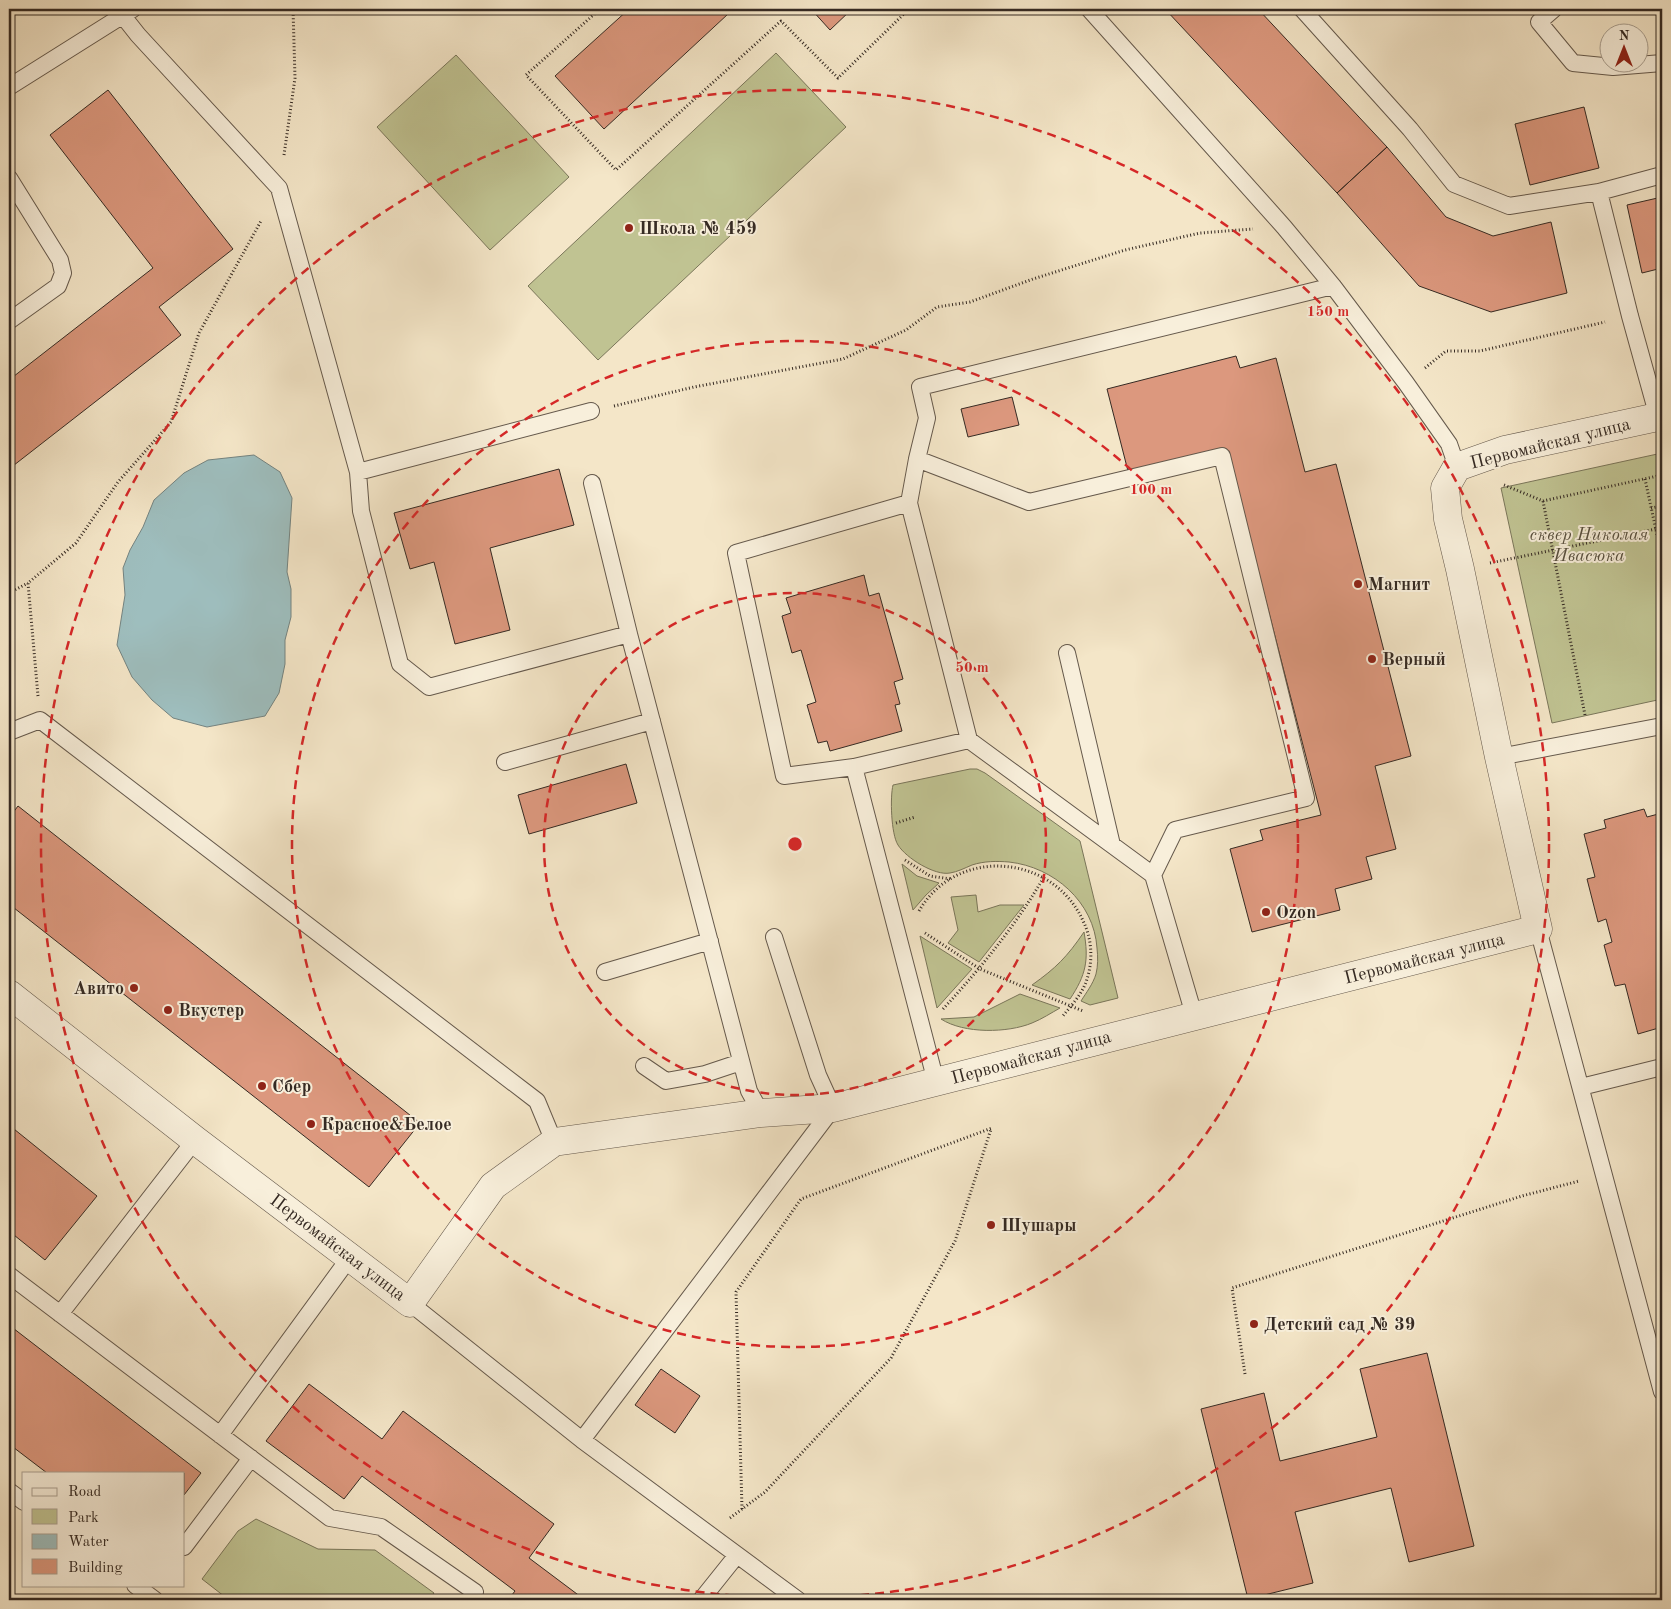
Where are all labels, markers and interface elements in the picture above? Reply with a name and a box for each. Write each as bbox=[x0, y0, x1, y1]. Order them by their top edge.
north arrow bbox=[1598, 22, 1648, 72]
text: N bbox=[1619, 29, 1630, 43]
place label: Школа № 459 bbox=[639, 220, 757, 238]
marker: Школа № 459 bbox=[623, 222, 635, 234]
text: 150 m bbox=[1307, 305, 1349, 320]
street label: Первомайская улица bbox=[1468, 415, 1632, 473]
text: 100 m bbox=[1130, 483, 1172, 498]
park label: сквер Николая Ивасюка bbox=[1530, 526, 1649, 565]
place label: Магнит bbox=[1368, 576, 1431, 594]
marker: Магнит bbox=[1352, 578, 1364, 590]
place label: Верный bbox=[1382, 651, 1446, 669]
marker: Верный bbox=[1366, 653, 1378, 665]
text: 50 m bbox=[955, 661, 989, 676]
centre of rings bbox=[786, 835, 804, 853]
place label: Ozon bbox=[1276, 904, 1316, 922]
marker: Ozon bbox=[1260, 906, 1272, 918]
street label: Первомайская улица bbox=[1342, 930, 1506, 988]
place label: Авито bbox=[73, 980, 124, 998]
marker: Авито bbox=[128, 982, 140, 994]
place label: Вкустер bbox=[178, 1002, 244, 1020]
marker: Вкустер bbox=[162, 1004, 174, 1016]
street label: Первомайская улица bbox=[949, 1028, 1113, 1088]
place label: Сбер bbox=[272, 1078, 311, 1096]
marker: Сбер bbox=[256, 1080, 268, 1092]
place label: Красное&Белое bbox=[321, 1116, 452, 1134]
marker: Красное&Белое bbox=[305, 1118, 317, 1130]
street label: Первомайская улица bbox=[266, 1191, 409, 1305]
place label: Шушары bbox=[1001, 1217, 1076, 1235]
marker: Шушары bbox=[985, 1219, 997, 1231]
place label: Детский сад № 39 bbox=[1264, 1316, 1415, 1334]
marker: Детский сад № 39 bbox=[1248, 1318, 1260, 1330]
legend bbox=[22, 1472, 185, 1586]
text: Road bbox=[68, 1485, 102, 1500]
text: Park bbox=[68, 1511, 99, 1526]
text: Water bbox=[68, 1535, 109, 1550]
text: Building bbox=[68, 1561, 123, 1576]

